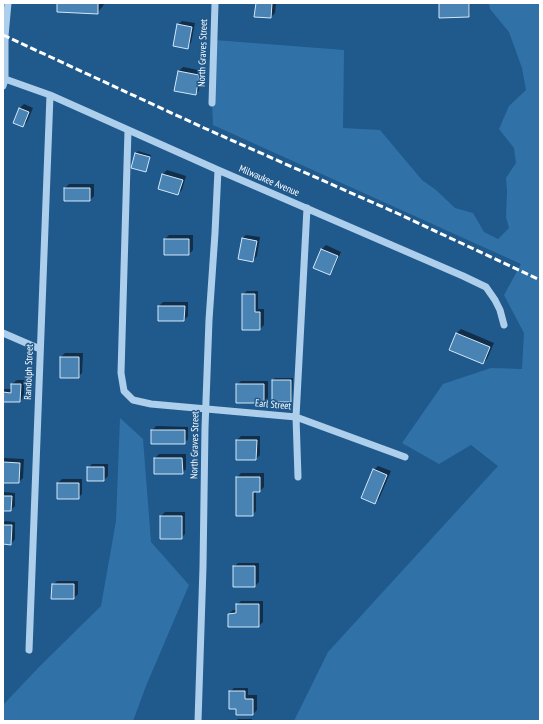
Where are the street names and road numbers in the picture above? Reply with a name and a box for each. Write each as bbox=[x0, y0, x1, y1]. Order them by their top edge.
street label: North Graves Street bbox=[196, 19, 210, 87]
street label: Milwaukee Avenue bbox=[237, 163, 301, 199]
street label: Randolph Street bbox=[22, 344, 36, 400]
street label: Earl Street bbox=[254, 397, 292, 413]
street label: North Graves Street bbox=[188, 411, 202, 479]

